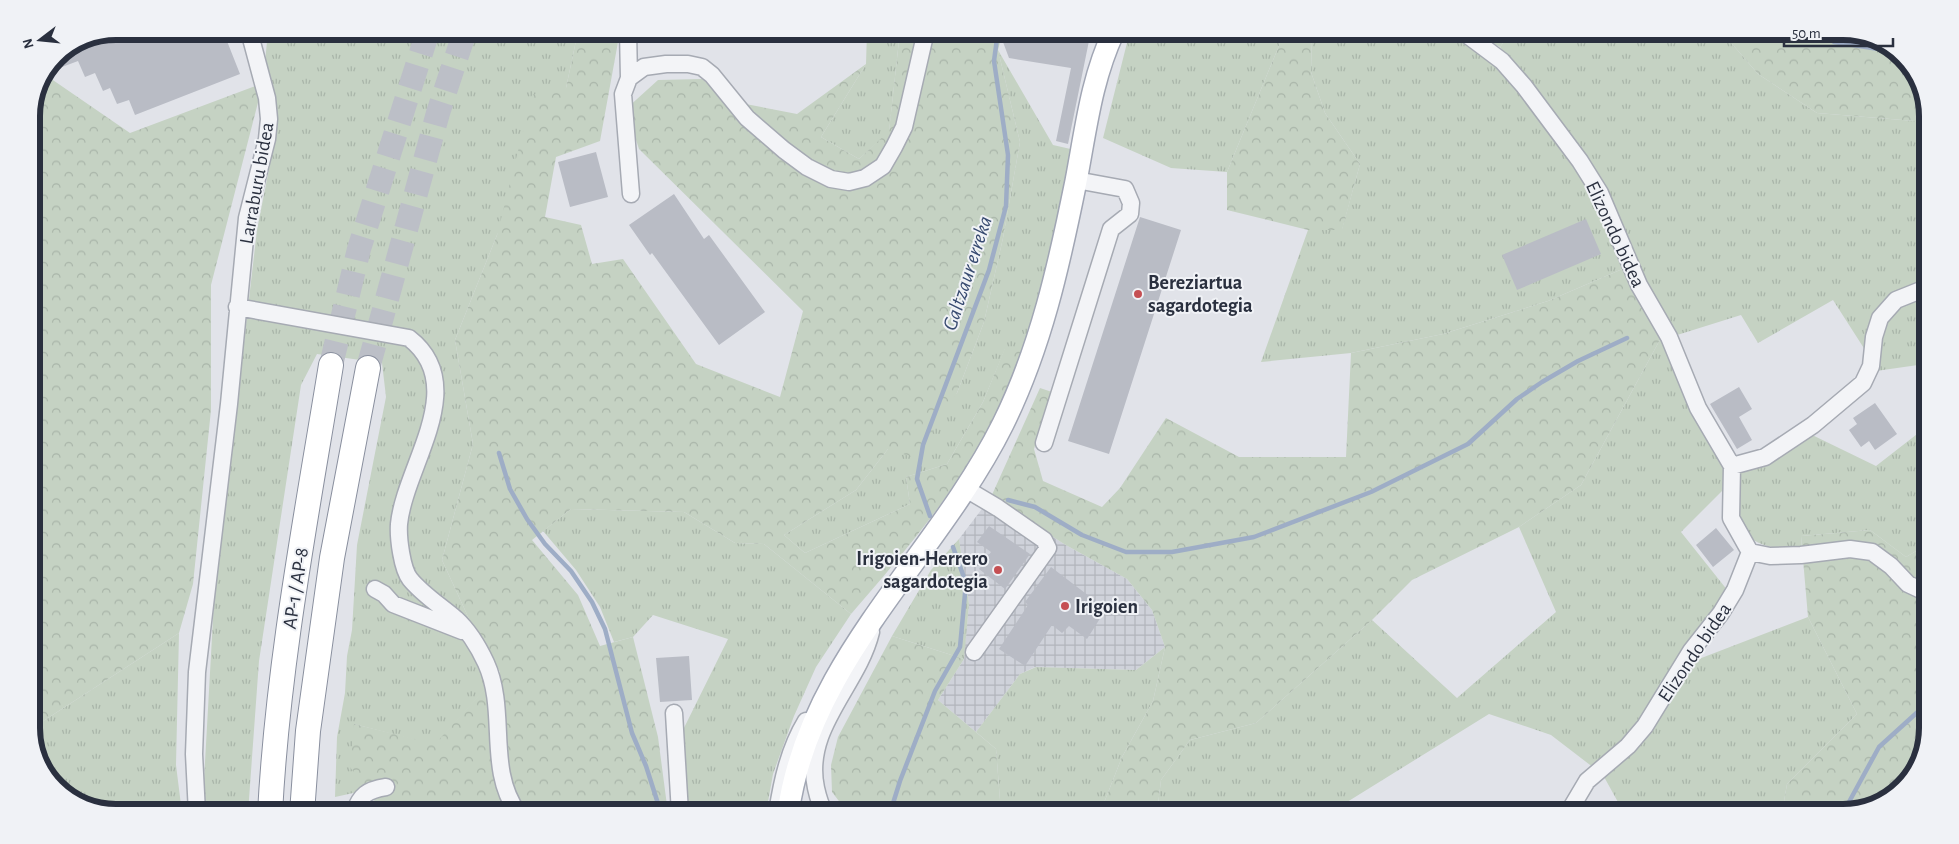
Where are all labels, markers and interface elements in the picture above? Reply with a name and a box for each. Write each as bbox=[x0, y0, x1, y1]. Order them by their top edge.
north arrow bbox=[15, 15, 65, 65]
scale bar bbox=[1784, 15, 1893, 47]
text: 50 m bbox=[1792, 26, 1821, 41]
text: N bbox=[20, 37, 37, 50]
street label: Larraburu bidea bbox=[236, 121, 278, 246]
street label: Elizondo bidea bbox=[1582, 178, 1648, 291]
water label: Galtzaur erreka bbox=[939, 213, 996, 333]
place label: Bereziartua sagardotegia bbox=[1148, 273, 1253, 316]
marker: Bereziartua sagardotegia bbox=[1132, 288, 1144, 300]
street label: AP-1 / AP-8 bbox=[280, 546, 312, 630]
place label: Irigoien-Herrero sagardotegia bbox=[856, 549, 988, 592]
marker: Irigoien-Herrero sagardotegia bbox=[992, 564, 1004, 576]
place label: Irigoien bbox=[1075, 597, 1138, 617]
street label: Elizondo bidea bbox=[1654, 599, 1735, 706]
marker: Irigoien bbox=[1059, 600, 1071, 612]

